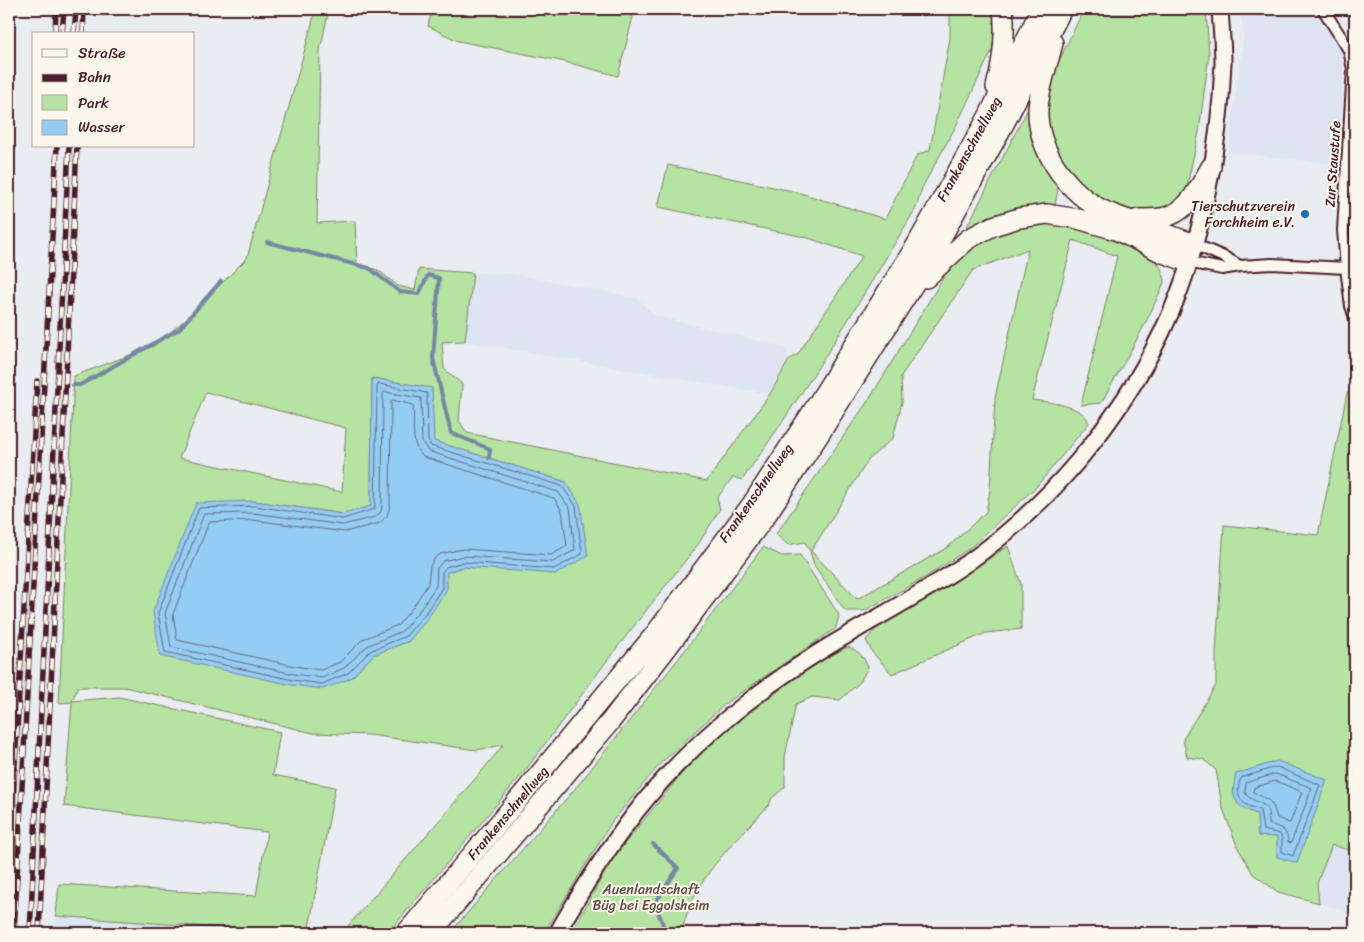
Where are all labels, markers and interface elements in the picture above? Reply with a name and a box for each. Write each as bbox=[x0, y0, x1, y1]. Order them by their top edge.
legend bbox=[32, 32, 195, 148]
text: Straße bbox=[78, 40, 126, 66]
text: Bahn bbox=[78, 64, 111, 90]
text: Park bbox=[78, 90, 109, 116]
street label: Frankenschnellweg bbox=[930, 92, 1008, 206]
text: Wasser bbox=[78, 114, 126, 140]
street label: Zur Staustufe bbox=[1318, 120, 1348, 208]
place label: Tierschutzverein Forchheim e.V. bbox=[1191, 194, 1295, 235]
marker: Tierschutzverein Forchheim e.V. bbox=[1299, 208, 1311, 220]
street label: Frankenschnellweg bbox=[712, 438, 800, 548]
street label: Frankenschnellweg bbox=[461, 760, 555, 866]
park label: Auenlandschaft Büg bei Eggolsheim bbox=[593, 877, 710, 918]

